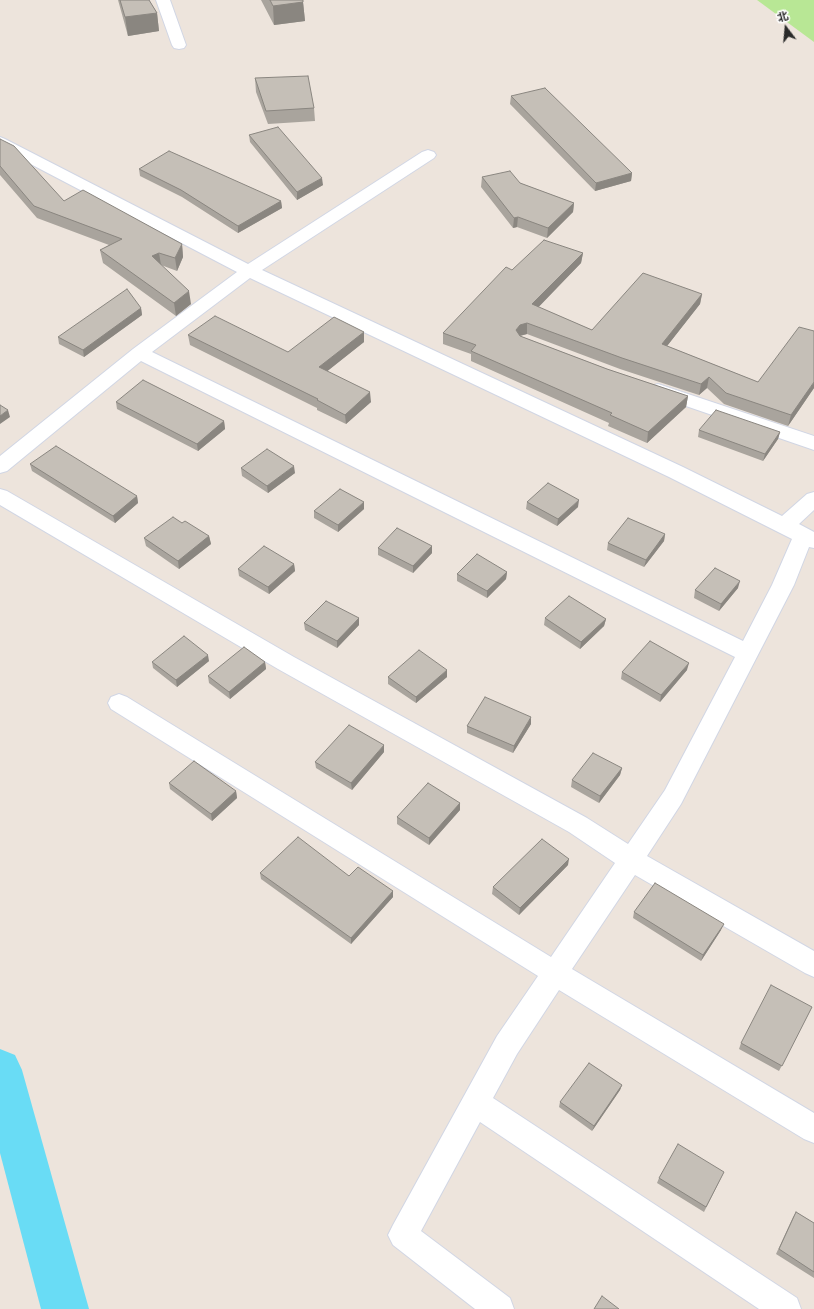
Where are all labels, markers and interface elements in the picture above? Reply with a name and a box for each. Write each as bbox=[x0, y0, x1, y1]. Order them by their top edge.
north arrow bbox=[766, 8, 806, 48]
text: 北 bbox=[776, 9, 790, 24]

